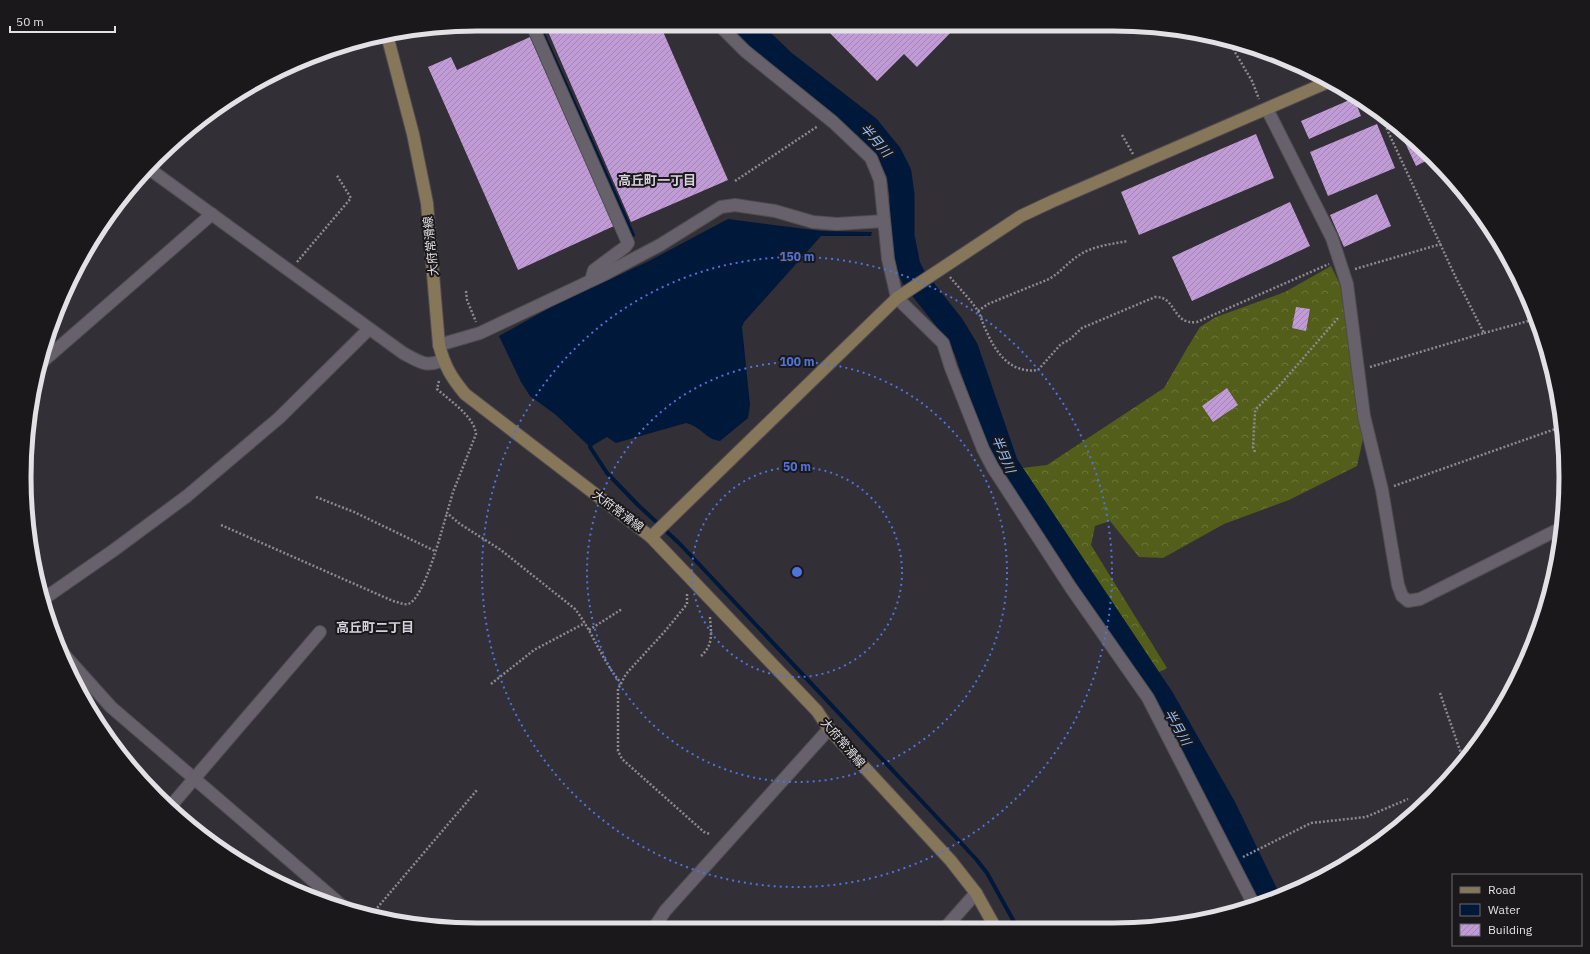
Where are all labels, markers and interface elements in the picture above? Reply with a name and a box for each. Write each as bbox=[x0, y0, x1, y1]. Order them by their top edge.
scale bar bbox=[10, 8, 115, 34]
text: 50 m bbox=[16, 14, 44, 29]
water label: 半月川 bbox=[856, 120, 896, 162]
district label: 高丘町一丁目 bbox=[618, 172, 696, 189]
street label: 大府常滑線 bbox=[420, 215, 441, 277]
text: 150 m bbox=[779, 249, 815, 264]
text: 100 m bbox=[779, 354, 815, 369]
water label: 半月川 bbox=[988, 433, 1020, 477]
text: 50 m bbox=[783, 459, 811, 474]
street label: 大府常滑線 bbox=[590, 487, 647, 535]
centre of rings bbox=[790, 565, 804, 579]
district label: 高丘町二丁目 bbox=[336, 619, 414, 636]
water label: 半月川 bbox=[1160, 706, 1196, 750]
street label: 大府常滑線 bbox=[818, 715, 869, 770]
legend bbox=[1452, 874, 1582, 946]
text: Road bbox=[1488, 882, 1516, 897]
text: Water bbox=[1488, 902, 1521, 917]
text: Building bbox=[1488, 922, 1533, 937]

